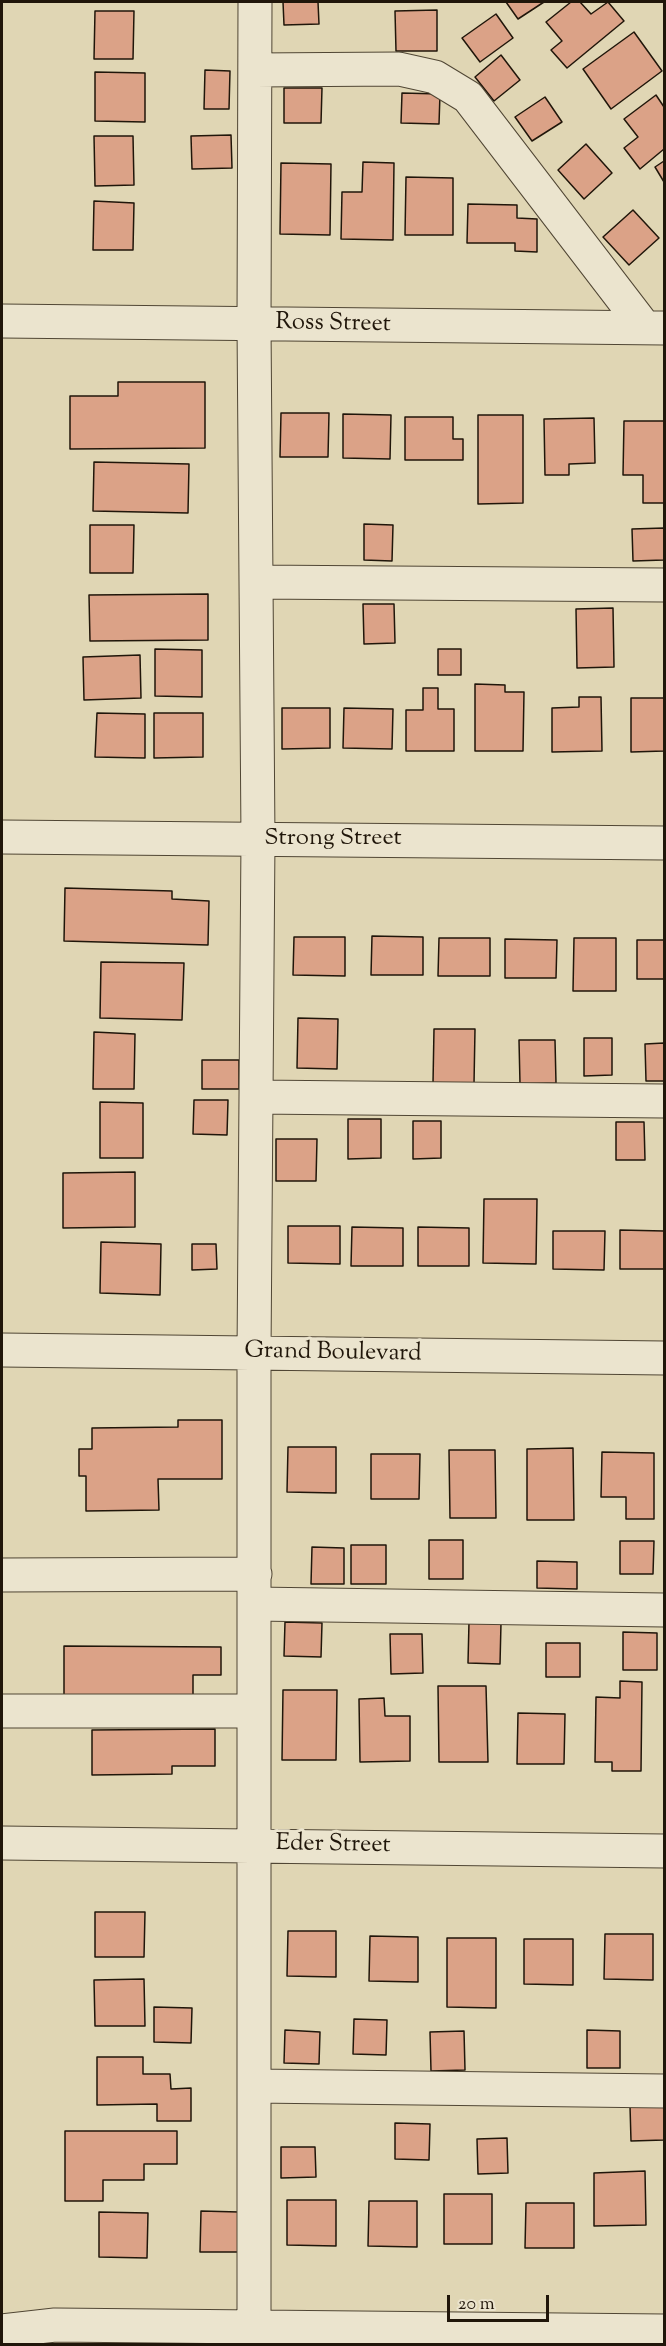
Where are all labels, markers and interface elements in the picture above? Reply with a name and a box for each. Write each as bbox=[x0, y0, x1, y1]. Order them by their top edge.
street label: Ross Street bbox=[275, 310, 391, 340]
street label: Strong Street bbox=[264, 826, 402, 854]
street label: Grand Boulevard bbox=[244, 1338, 422, 1370]
street label: Eder Street bbox=[275, 1831, 391, 1861]
scale bar bbox=[450, 2283, 552, 2321]
text: 20 m bbox=[458, 2292, 495, 2318]

